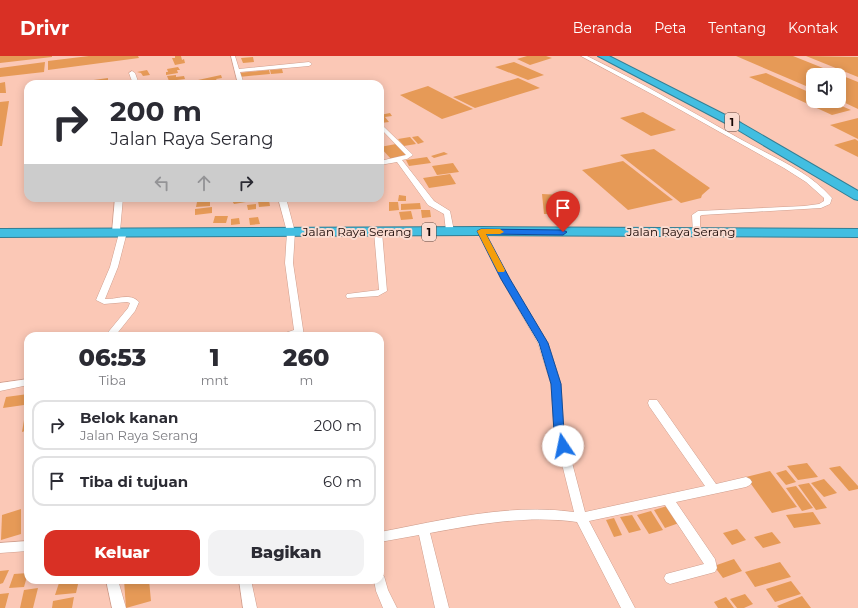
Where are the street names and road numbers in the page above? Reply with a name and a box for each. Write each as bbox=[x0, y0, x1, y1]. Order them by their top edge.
road number: 1 bbox=[725, 113, 739, 131]
road number: 1 bbox=[422, 223, 436, 241]
street label: Jalan Raya Serang bbox=[302, 224, 411, 239]
street label: Jalan Raya Serang bbox=[626, 224, 735, 239]

